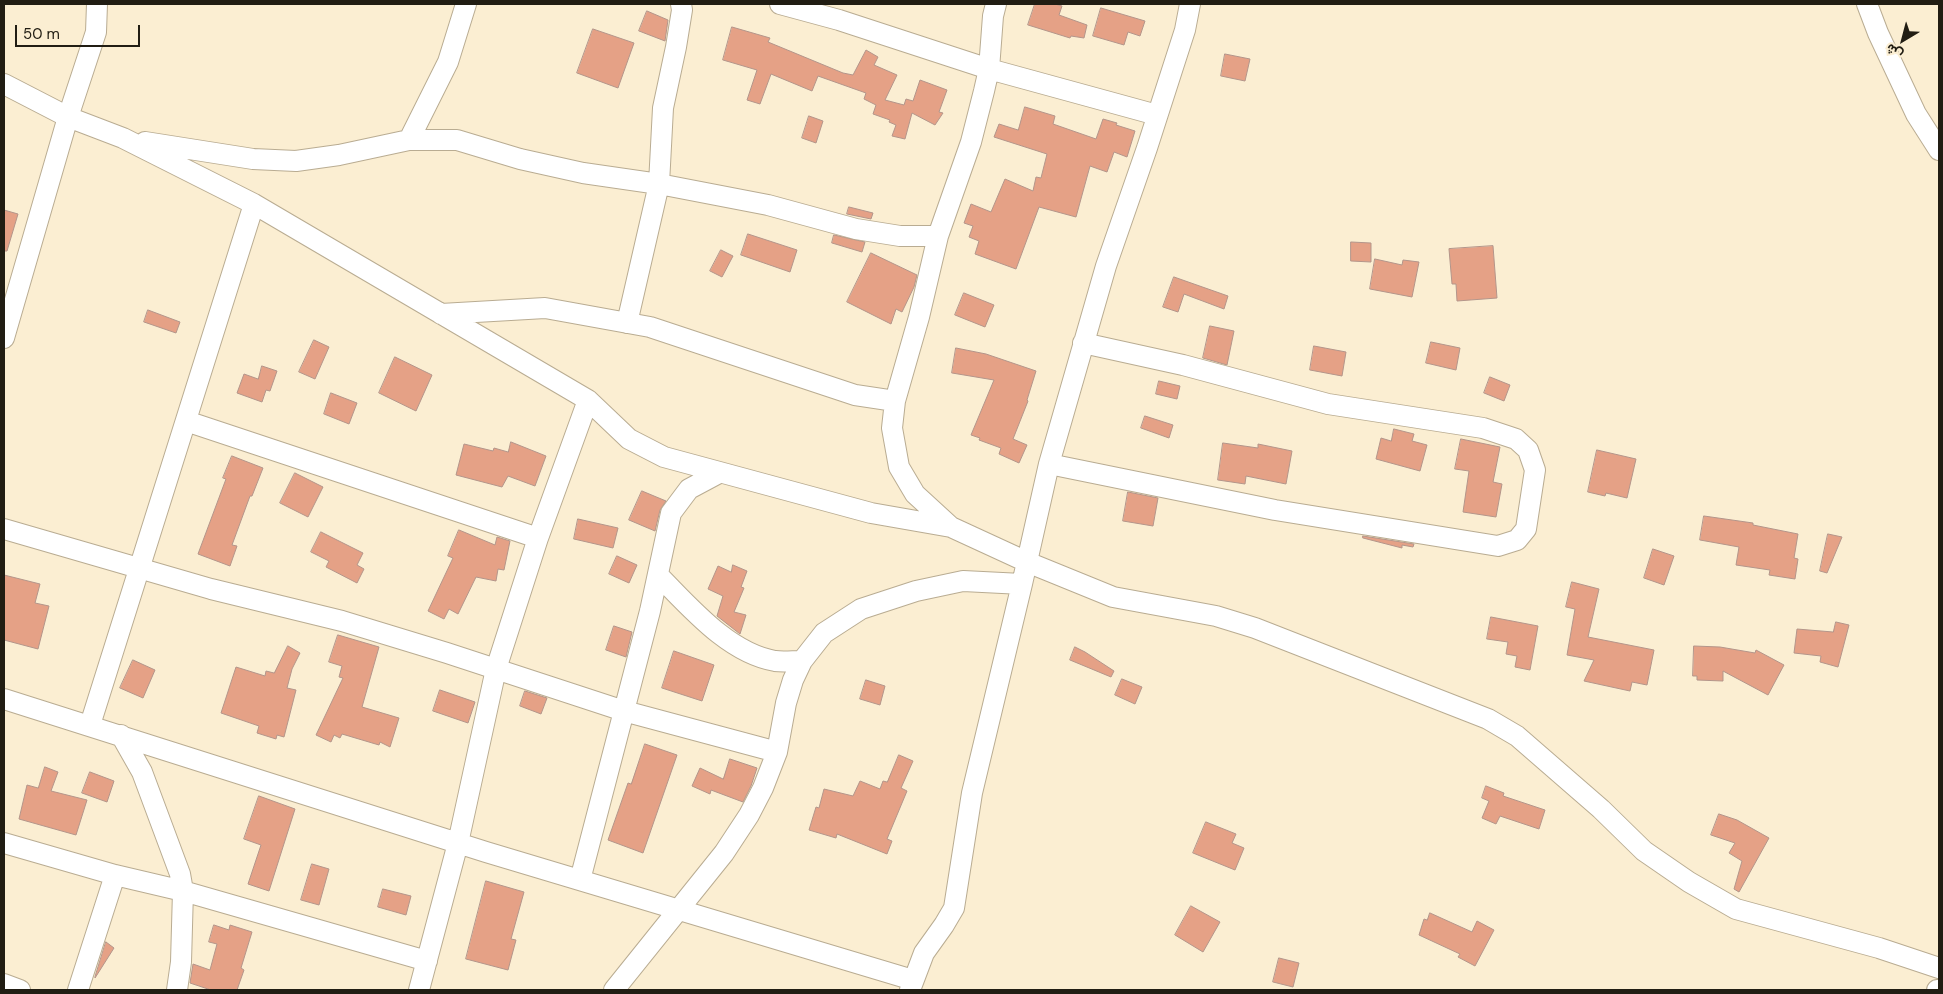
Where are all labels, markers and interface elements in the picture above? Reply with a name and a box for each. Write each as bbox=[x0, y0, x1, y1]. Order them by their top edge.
scale bar bbox=[18, 15, 142, 47]
north arrow bbox=[1878, 15, 1928, 65]
text: 50 m bbox=[23, 24, 60, 44]
text: ش bbox=[1882, 40, 1906, 64]

